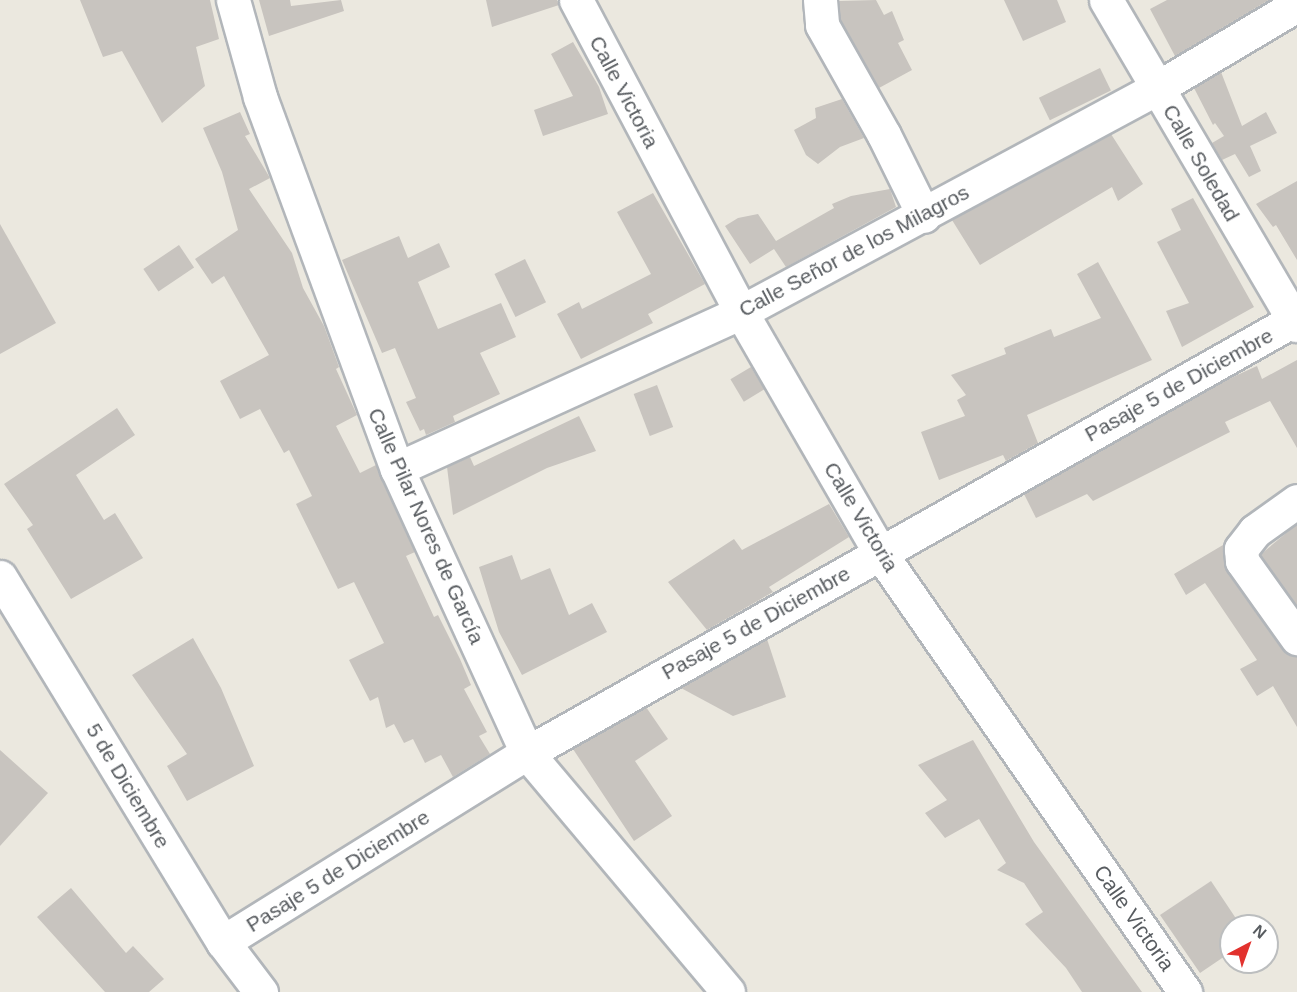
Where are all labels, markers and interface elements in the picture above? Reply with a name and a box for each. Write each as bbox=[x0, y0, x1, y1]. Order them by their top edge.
street label: Calle Victoria bbox=[584, 32, 664, 152]
street label: Calle Soledad bbox=[1157, 100, 1245, 226]
street label: Calle Señor de los Milagros bbox=[735, 180, 973, 322]
street label: Pasaje 5 de Diciembre bbox=[1081, 323, 1277, 447]
street label: Calle Pilar Nores de García bbox=[363, 404, 489, 648]
street label: Calle Victoria bbox=[818, 458, 904, 576]
street label: Pasaje 5 de Diciembre bbox=[658, 561, 854, 685]
street label: 5 de Diciembre bbox=[81, 719, 175, 853]
street label: Pasaje 5 de Diciembre bbox=[242, 804, 434, 938]
street label: Calle Victoria bbox=[1088, 860, 1180, 976]
north arrow bbox=[1219, 914, 1279, 974]
text: N bbox=[1250, 921, 1270, 942]

